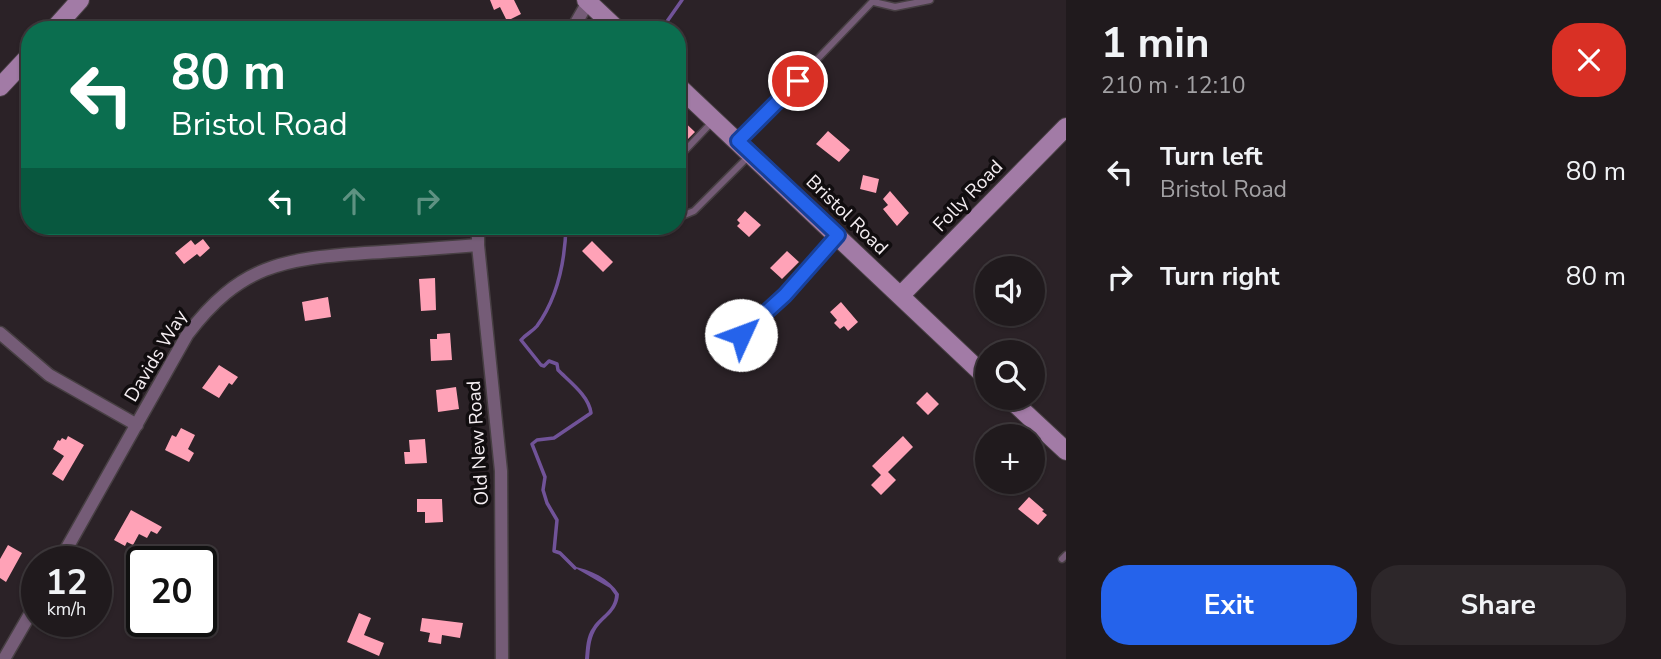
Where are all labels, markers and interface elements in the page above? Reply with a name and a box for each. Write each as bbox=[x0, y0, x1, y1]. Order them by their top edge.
text: 1 min bbox=[1101, 15, 1210, 72]
button: close bbox=[1552, 23, 1626, 97]
text: 80 m bbox=[171, 39, 286, 106]
icon: left bbox=[56, 49, 147, 140]
pin bbox=[768, 51, 828, 111]
icon: arrive bbox=[779, 62, 817, 100]
text: 210 m · 12:10 bbox=[1101, 70, 1246, 101]
text: Bristol Road bbox=[171, 103, 348, 146]
text: Turn left bbox=[1160, 139, 1263, 174]
icon: left bbox=[1101, 153, 1139, 191]
street label: Folly Road bbox=[927, 154, 1009, 238]
text: 80 m bbox=[1566, 154, 1626, 189]
street label: Bristol Road bbox=[800, 169, 894, 261]
text: Bristol Road bbox=[1160, 174, 1287, 205]
icon: left bbox=[262, 182, 300, 220]
icon: ahead bbox=[335, 182, 373, 220]
icon: right bbox=[408, 182, 446, 220]
map controls bbox=[975, 256, 1045, 494]
button: sound bbox=[975, 256, 1045, 326]
icon: right bbox=[1101, 258, 1139, 296]
text: Turn right bbox=[1160, 259, 1279, 294]
text: 80 m bbox=[1566, 259, 1626, 294]
position arrow bbox=[704, 298, 778, 372]
street label: Davids Way bbox=[118, 305, 194, 407]
button: search bbox=[975, 340, 1045, 410]
street label: Old New Road bbox=[461, 380, 495, 506]
button: + bbox=[975, 424, 1045, 494]
speed limit sign: 20 bbox=[126, 546, 217, 637]
text: 12 bbox=[45, 559, 88, 606]
button: Exit bbox=[1101, 565, 1357, 645]
button: Share bbox=[1371, 565, 1626, 645]
text: km/h bbox=[47, 597, 86, 621]

